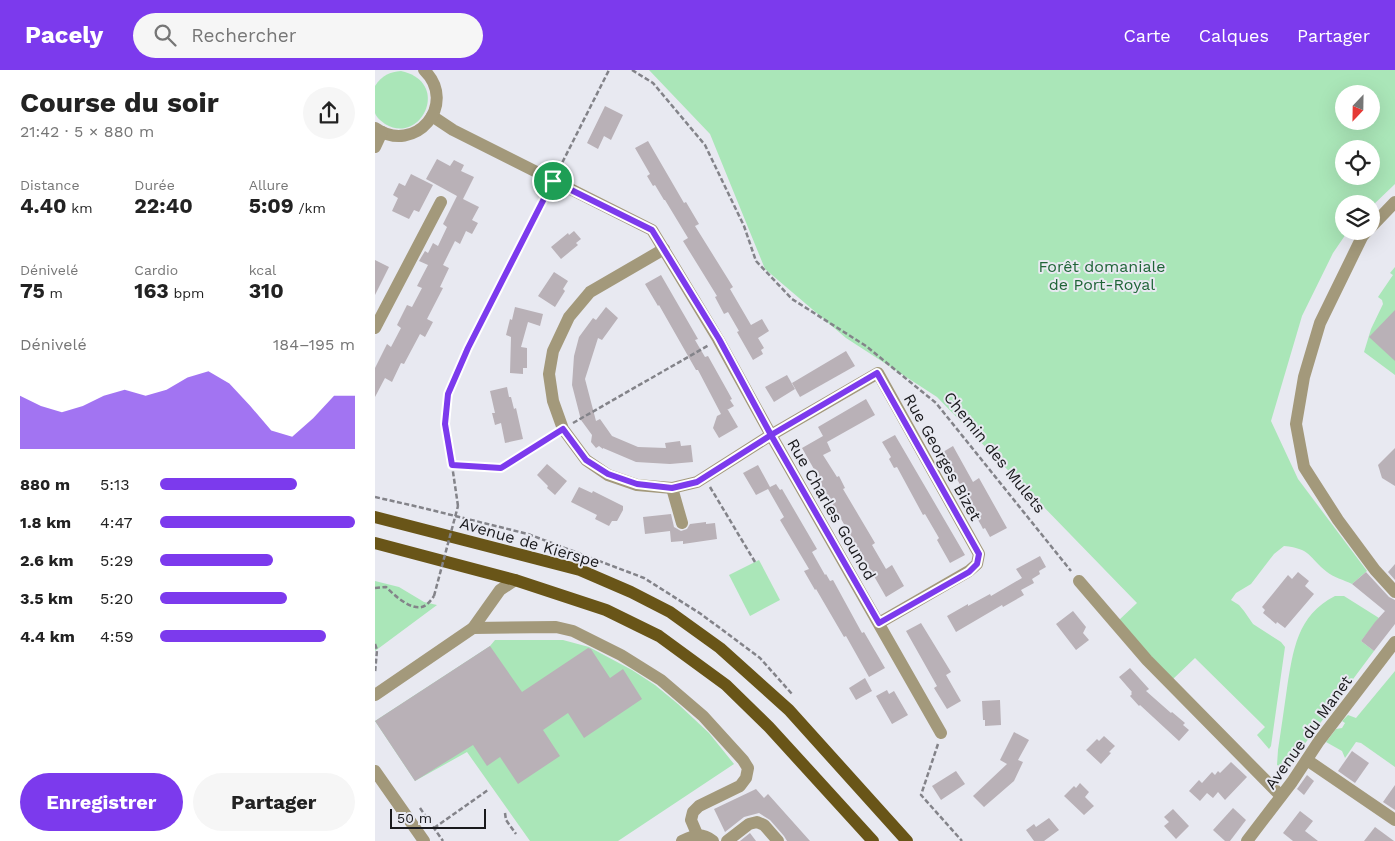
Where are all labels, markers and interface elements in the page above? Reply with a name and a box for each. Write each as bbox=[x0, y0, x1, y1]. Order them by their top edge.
search box bbox=[133, 13, 483, 58]
text: Pacely bbox=[25, 21, 103, 49]
icon: search bbox=[151, 21, 179, 49]
text: Rechercher bbox=[191, 24, 297, 47]
text: Carte bbox=[1123, 25, 1171, 46]
text: Calques bbox=[1199, 25, 1269, 46]
text: Partager bbox=[1297, 25, 1370, 46]
north arrow bbox=[1335, 85, 1380, 130]
map controls bbox=[1335, 85, 1380, 240]
text: Course du soir bbox=[20, 86, 219, 119]
button: share bbox=[303, 87, 355, 139]
text: 21:42 · 5 × 880 m bbox=[20, 122, 154, 141]
button: locate bbox=[1335, 140, 1380, 185]
pin bbox=[532, 160, 574, 202]
icon: arrive bbox=[539, 167, 567, 195]
text: Distance bbox=[20, 177, 80, 193]
text: Durée bbox=[134, 177, 175, 193]
text: Allure bbox=[249, 177, 289, 193]
text: 4.40 bbox=[20, 193, 67, 218]
text: 22:40 bbox=[134, 193, 193, 218]
text: 5:09 bbox=[249, 193, 294, 218]
button: layers bbox=[1335, 195, 1380, 240]
text: km bbox=[67, 200, 93, 216]
text: /km bbox=[294, 200, 326, 216]
park label: Forêt domaniale de Port-Royal bbox=[1038, 257, 1166, 294]
text: Dénivelé bbox=[20, 262, 78, 278]
text: Cardio bbox=[134, 262, 178, 278]
text: kcal bbox=[249, 262, 276, 278]
text: 75 bbox=[20, 278, 45, 303]
text: 163 bbox=[134, 278, 169, 303]
text: 310 bbox=[249, 278, 284, 303]
text: m bbox=[45, 285, 63, 301]
text: bpm bbox=[169, 285, 204, 301]
text: Dénivelé bbox=[20, 335, 87, 354]
text: 184–195 m bbox=[273, 335, 355, 354]
street label: Chemin des Mulets bbox=[940, 388, 1049, 517]
street label: Rue Georges Bizet bbox=[900, 391, 985, 524]
street label: Rue Charles Gounod bbox=[783, 435, 880, 583]
text: 880 m bbox=[20, 475, 70, 494]
text: 5:13 bbox=[100, 475, 130, 494]
text: 1.8 km bbox=[20, 513, 71, 532]
text: 4:47 bbox=[100, 513, 132, 532]
street label: Avenue de Kierspe bbox=[458, 513, 602, 572]
text: 2.6 km bbox=[20, 551, 74, 570]
text: 5:29 bbox=[100, 551, 133, 570]
text: 3.5 km bbox=[20, 589, 73, 608]
text: 5:20 bbox=[100, 589, 133, 608]
text: 4.4 km bbox=[20, 627, 75, 646]
text: 4:59 bbox=[100, 627, 134, 646]
street label: Avenue du Manet bbox=[1261, 672, 1356, 793]
button: Enregistrer bbox=[20, 773, 183, 831]
button: Partager bbox=[193, 773, 355, 831]
scale bar bbox=[390, 806, 486, 829]
text: 50 m bbox=[397, 810, 432, 826]

